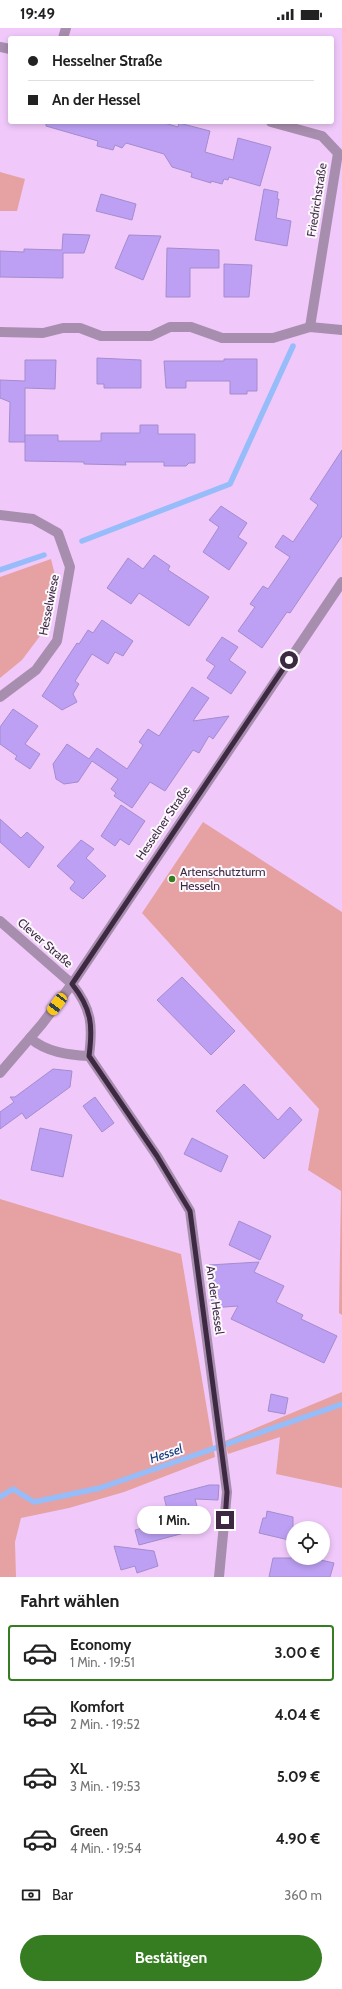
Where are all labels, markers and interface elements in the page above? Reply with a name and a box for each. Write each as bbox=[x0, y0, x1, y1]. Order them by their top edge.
text: 19:49 bbox=[20, 5, 55, 23]
text: Hesselner Straße bbox=[52, 52, 162, 70]
text: An der Hessel bbox=[52, 91, 140, 109]
street label: Friedrichstraße bbox=[303, 162, 330, 238]
street label: Hesselwiese bbox=[35, 573, 62, 637]
route start bbox=[280, 651, 298, 669]
street label: Hesselner Straße bbox=[132, 783, 193, 863]
place label: Artenschutzturm Hesseln bbox=[180, 864, 266, 893]
marker: Artenschutzturm Hesseln bbox=[167, 874, 177, 884]
street label: Clever Straße bbox=[15, 915, 76, 971]
car bbox=[45, 991, 69, 1017]
street label: An der Hessel bbox=[203, 1264, 228, 1336]
water label: Hessel bbox=[147, 1440, 185, 1466]
callout: 1 Min. bbox=[137, 1506, 211, 1534]
route end bbox=[216, 1511, 234, 1529]
text: 1 Min. bbox=[158, 1512, 190, 1528]
map controls bbox=[286, 1521, 330, 1565]
button: locate bbox=[286, 1521, 330, 1565]
text: Fahrt wählen bbox=[20, 1590, 120, 1612]
icon: car bbox=[22, 1635, 58, 1671]
text: Economy bbox=[70, 1636, 131, 1654]
text: 3.00 € bbox=[275, 1644, 320, 1662]
text: 1 Min. · 19:51 bbox=[70, 1654, 135, 1670]
icon: car bbox=[22, 1697, 58, 1733]
text: Komfort bbox=[70, 1698, 124, 1716]
text: 4.04 € bbox=[275, 1706, 320, 1724]
text: 2 Min. · 19:52 bbox=[70, 1716, 140, 1732]
icon: car bbox=[22, 1759, 58, 1795]
text: XL bbox=[70, 1760, 87, 1778]
text: 5.09 € bbox=[277, 1768, 320, 1786]
text: 3 Min. · 19:53 bbox=[70, 1778, 140, 1794]
icon: car bbox=[22, 1821, 58, 1857]
text: Green bbox=[70, 1822, 108, 1840]
text: 4.90 € bbox=[276, 1830, 320, 1848]
text: 4 Min. · 19:54 bbox=[70, 1840, 141, 1856]
icon: cash bbox=[20, 1884, 42, 1906]
text: Bar bbox=[52, 1886, 73, 1904]
text: 360 m bbox=[284, 1887, 322, 1903]
button: Bestätigen bbox=[20, 1935, 322, 1981]

